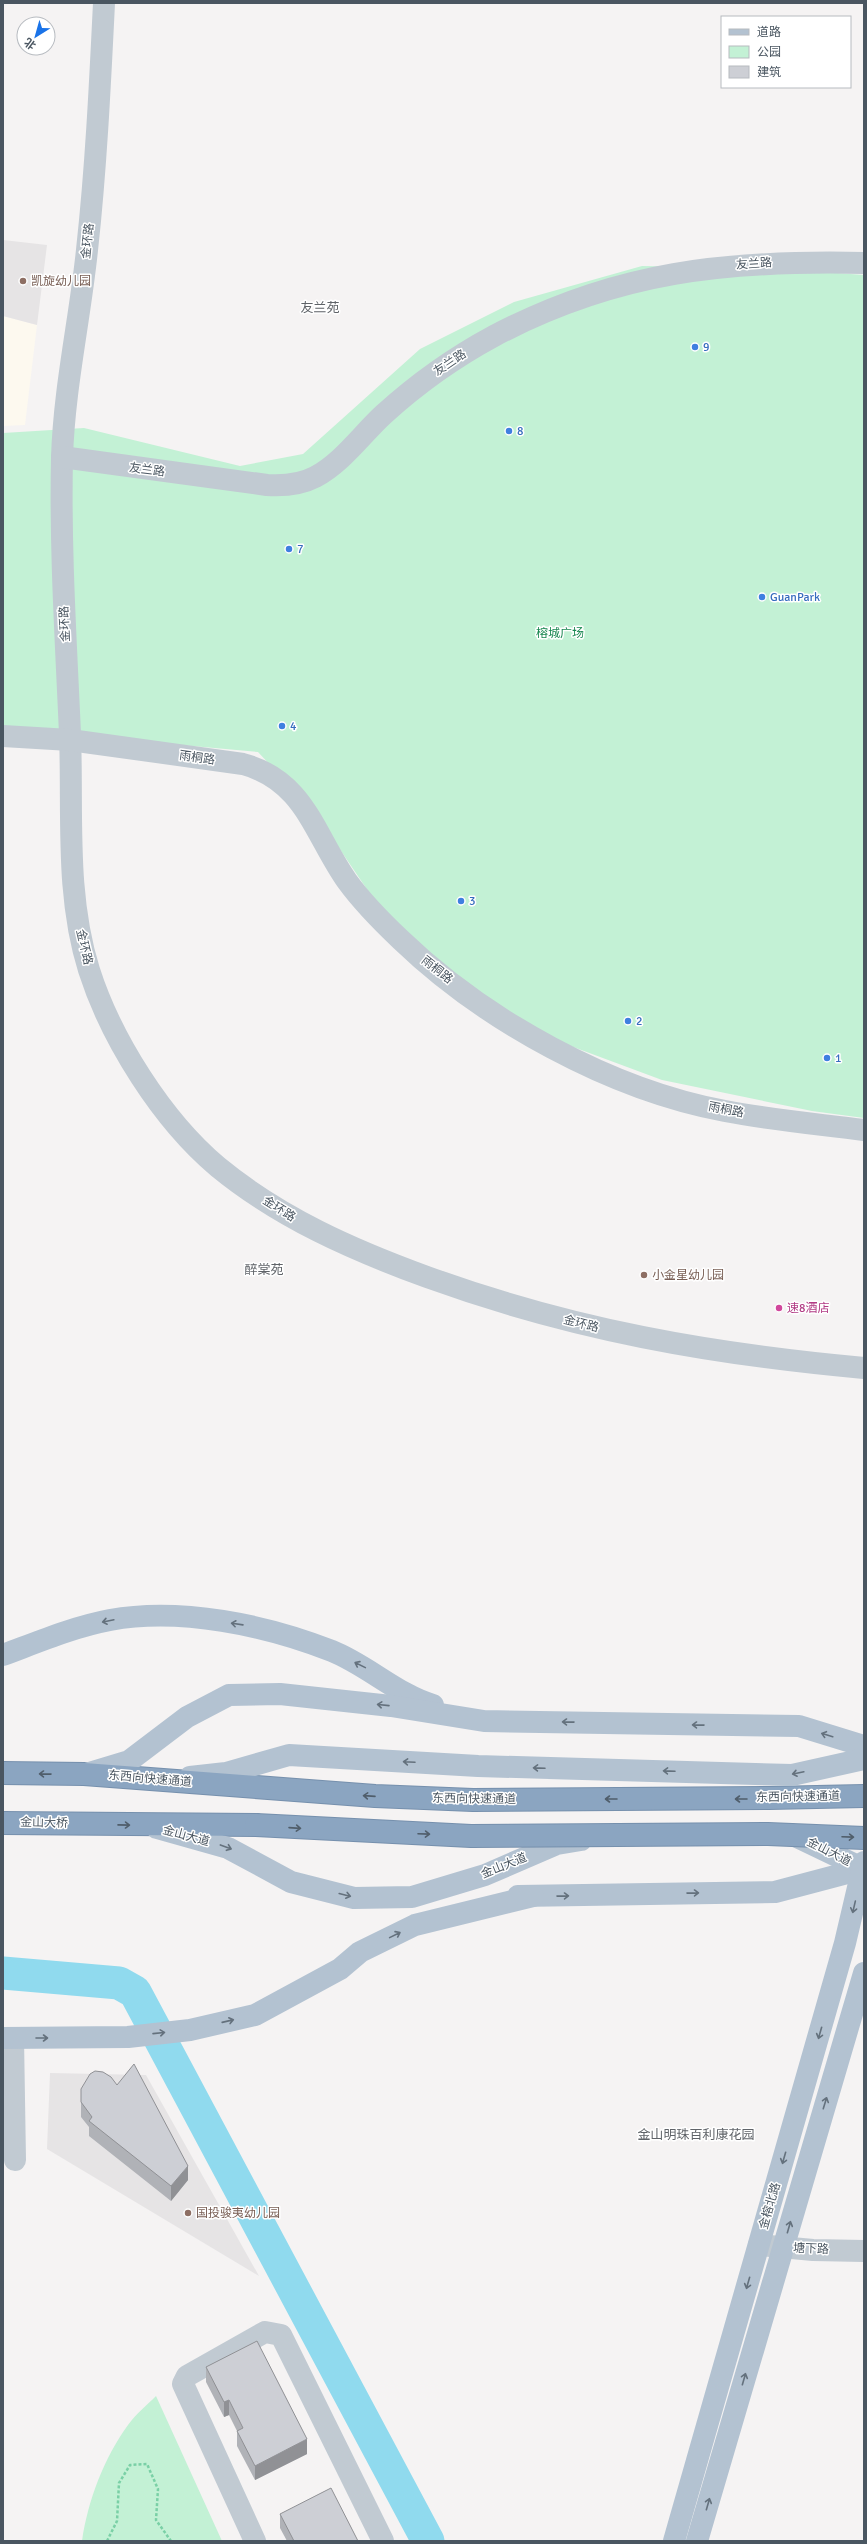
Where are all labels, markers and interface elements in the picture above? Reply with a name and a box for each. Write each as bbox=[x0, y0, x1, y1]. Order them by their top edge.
north arrow bbox=[16, 16, 56, 56]
legend bbox=[721, 16, 851, 88]
text: 道路 bbox=[757, 25, 781, 40]
text: 北 bbox=[22, 35, 39, 52]
text: 公园 bbox=[757, 45, 781, 60]
text: 建筑 bbox=[757, 65, 781, 80]
street label: 金环路 bbox=[79, 222, 97, 260]
street label: 友兰路 bbox=[736, 255, 772, 273]
place label: 凯旋幼儿园 bbox=[31, 274, 91, 289]
marker: 凯旋幼儿园 bbox=[18, 276, 28, 286]
district label: 友兰苑 bbox=[300, 300, 340, 316]
place label: 9 bbox=[703, 340, 709, 355]
marker: 9 bbox=[690, 342, 700, 352]
street label: 友兰路 bbox=[431, 347, 469, 379]
place label: 8 bbox=[517, 424, 523, 439]
marker: 8 bbox=[504, 426, 514, 436]
street label: 友兰路 bbox=[128, 460, 166, 480]
place label: 7 bbox=[297, 542, 303, 557]
marker: 7 bbox=[284, 544, 294, 554]
place label: GuanPark bbox=[770, 590, 820, 605]
marker: GuanPark bbox=[757, 592, 767, 602]
street label: 金环路 bbox=[57, 606, 73, 642]
park label: 榕城广场 bbox=[536, 626, 584, 641]
place label: 4 bbox=[290, 719, 297, 734]
marker: 4 bbox=[277, 721, 287, 731]
street label: 雨桐路 bbox=[178, 748, 216, 768]
place label: 3 bbox=[469, 894, 475, 909]
marker: 3 bbox=[456, 896, 466, 906]
street label: 金环路 bbox=[73, 928, 95, 966]
street label: 雨桐路 bbox=[418, 953, 456, 987]
place label: 2 bbox=[636, 1014, 642, 1029]
marker: 2 bbox=[623, 1016, 633, 1026]
place label: 1 bbox=[835, 1051, 841, 1066]
marker: 1 bbox=[822, 1053, 832, 1063]
street label: 雨桐路 bbox=[707, 1099, 745, 1121]
street label: 金环路 bbox=[260, 1193, 298, 1225]
district label: 醉棠苑 bbox=[244, 1262, 284, 1278]
place label: 小金星幼儿园 bbox=[652, 1268, 724, 1283]
marker: 小金星幼儿园 bbox=[639, 1270, 649, 1280]
place label: 速8酒店 bbox=[787, 1301, 829, 1316]
marker: 速8酒店 bbox=[774, 1303, 784, 1313]
street label: 金环路 bbox=[562, 1312, 600, 1336]
one-way arrow bbox=[102, 1617, 115, 1625]
one-way arrow bbox=[231, 1620, 244, 1628]
one-way arrow bbox=[354, 1661, 366, 1668]
one-way arrow bbox=[377, 1701, 390, 1709]
one-way arrow bbox=[562, 1718, 575, 1726]
one-way arrow bbox=[692, 1721, 705, 1728]
one-way arrow bbox=[820, 1731, 833, 1738]
one-way arrow bbox=[403, 1758, 416, 1766]
one-way arrow bbox=[533, 1764, 546, 1772]
street label: 东西向快速通道 bbox=[107, 1768, 193, 1790]
one-way arrow bbox=[663, 1768, 676, 1775]
one-way arrow bbox=[39, 1770, 52, 1778]
one-way arrow bbox=[792, 1770, 805, 1778]
street label: 东西向快速通道 bbox=[756, 1789, 840, 1805]
street label: 东西向快速通道 bbox=[432, 1791, 516, 1807]
one-way arrow bbox=[363, 1792, 376, 1799]
one-way arrow bbox=[605, 1795, 618, 1803]
one-way arrow bbox=[735, 1795, 748, 1802]
street label: 金山大桥 bbox=[20, 1815, 68, 1831]
one-way arrow bbox=[117, 1821, 130, 1829]
street label: 金山大道 bbox=[161, 1823, 211, 1849]
one-way arrow bbox=[288, 1824, 301, 1831]
one-way arrow bbox=[417, 1831, 430, 1838]
one-way arrow bbox=[841, 1833, 854, 1841]
street label: 金山大道 bbox=[804, 1834, 854, 1870]
one-way arrow bbox=[219, 1844, 231, 1852]
street label: 金山大道 bbox=[479, 1850, 529, 1882]
one-way arrow bbox=[686, 1889, 699, 1897]
one-way arrow bbox=[338, 1892, 351, 1900]
one-way arrow bbox=[556, 1892, 569, 1899]
one-way arrow bbox=[849, 1900, 857, 1913]
one-way arrow bbox=[389, 1931, 401, 1938]
one-way arrow bbox=[222, 2017, 235, 2024]
one-way arrow bbox=[816, 2026, 823, 2039]
one-way arrow bbox=[152, 2030, 165, 2037]
one-way arrow bbox=[35, 2034, 48, 2041]
one-way arrow bbox=[822, 2096, 830, 2109]
district label: 金山明珠百利康花园 bbox=[637, 2127, 755, 2143]
one-way arrow bbox=[780, 2151, 787, 2164]
street label: 金榕北路 bbox=[756, 2181, 784, 2231]
place label: 国投骏夷幼儿园 bbox=[196, 2206, 280, 2221]
marker: 国投骏夷幼儿园 bbox=[183, 2208, 193, 2218]
one-way arrow bbox=[786, 2221, 793, 2234]
street label: 塘下路 bbox=[793, 2241, 829, 2257]
one-way arrow bbox=[744, 2276, 751, 2289]
one-way arrow bbox=[741, 2373, 748, 2386]
one-way arrow bbox=[705, 2497, 712, 2510]

